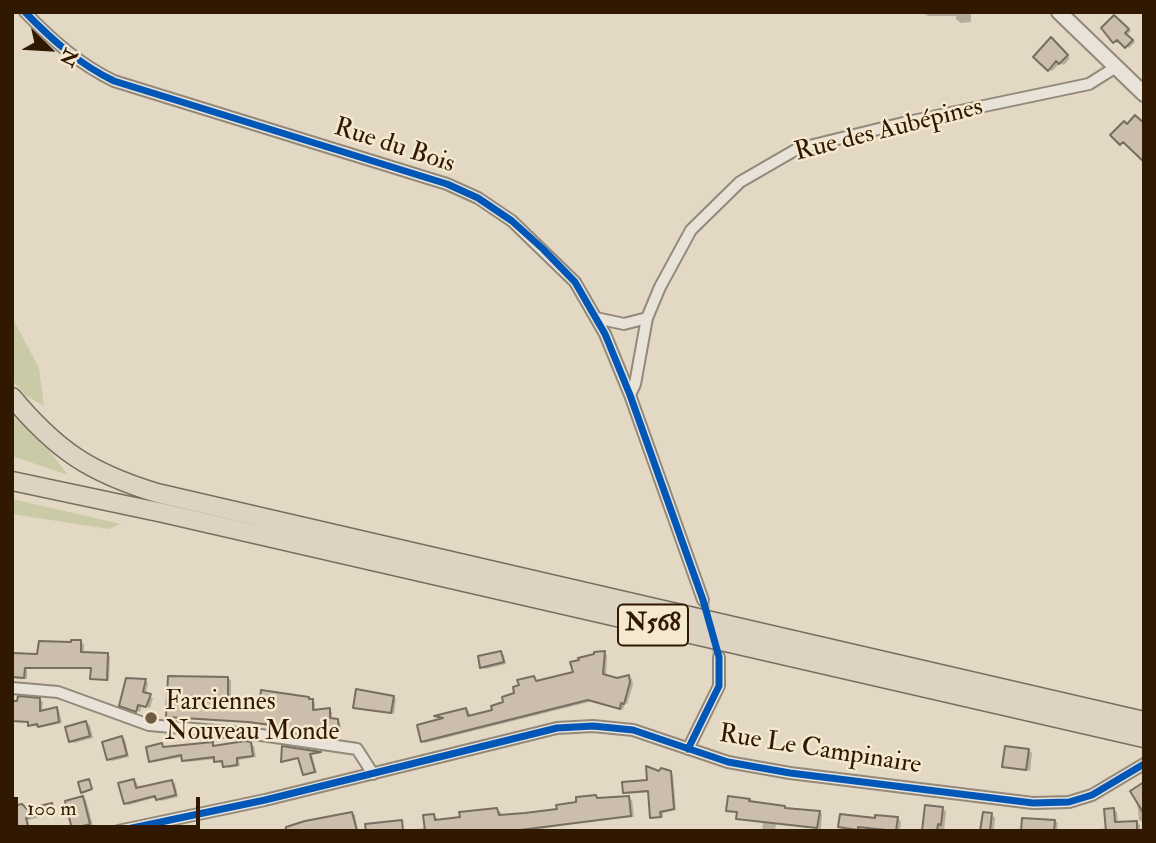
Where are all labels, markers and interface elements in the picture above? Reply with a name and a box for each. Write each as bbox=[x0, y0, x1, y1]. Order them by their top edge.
north arrow bbox=[14, 14, 84, 84]
text: N bbox=[54, 45, 83, 70]
street label: Rue des Aubépines bbox=[792, 93, 986, 169]
street label: Rue du Bois bbox=[330, 113, 458, 181]
road number: N568 bbox=[618, 604, 688, 646]
place label: Farciennes Nouveau Monde bbox=[165, 687, 339, 748]
marker: Farciennes Nouveau Monde bbox=[143, 710, 159, 726]
street label: Rue Le Campinaire bbox=[717, 720, 923, 782]
scale bar bbox=[18, 784, 203, 828]
text: 100 m bbox=[27, 795, 77, 822]

